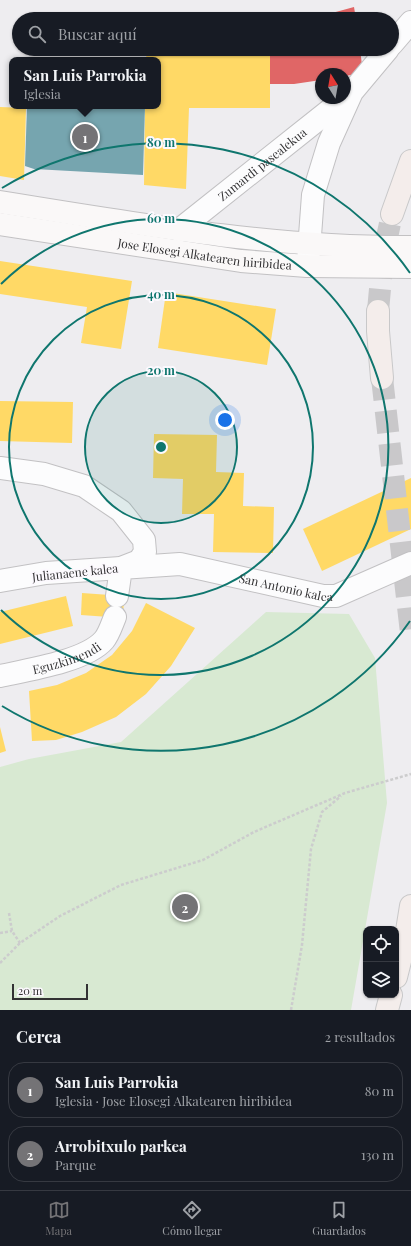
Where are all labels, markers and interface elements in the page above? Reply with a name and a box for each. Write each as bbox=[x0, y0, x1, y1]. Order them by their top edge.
search box bbox=[12, 12, 399, 56]
icon: search bbox=[26, 23, 48, 45]
text: Buscar aquí bbox=[58, 24, 137, 44]
popup bbox=[9, 57, 161, 109]
text: San Luis Parrokia bbox=[23, 65, 147, 85]
north arrow bbox=[315, 68, 351, 104]
text: Iglesia bbox=[23, 85, 61, 102]
pin: 1 bbox=[72, 122, 98, 152]
street label: Zumardi pasealekua bbox=[214, 124, 309, 204]
text: 80 m bbox=[147, 134, 175, 150]
text: 60 m bbox=[147, 210, 175, 226]
street label: Jose Elosegi Alkatearen hiribidea bbox=[116, 234, 292, 273]
text: 40 m bbox=[147, 286, 175, 302]
text: 20 m bbox=[147, 362, 175, 378]
your location bbox=[215, 410, 235, 430]
centre of rings bbox=[154, 440, 168, 454]
street label: Julianaene kalea bbox=[30, 560, 119, 585]
street label: San Antonio kalea bbox=[238, 569, 333, 604]
street label: Eguzkimendi bbox=[31, 638, 104, 677]
pin: 2 bbox=[172, 892, 198, 922]
map controls bbox=[363, 926, 399, 998]
button: locate bbox=[363, 926, 399, 962]
button: layers bbox=[363, 962, 399, 998]
scale bar bbox=[12, 982, 88, 1001]
text: 20 m bbox=[18, 983, 42, 998]
text: Cerca bbox=[16, 1025, 61, 1047]
text: 2 resultados bbox=[325, 1028, 395, 1045]
text: San Luis Parrokia bbox=[55, 1072, 178, 1092]
text: 1 bbox=[28, 1082, 32, 1099]
text: 80 m bbox=[365, 1082, 394, 1099]
text: Iglesia · Jose Elosegi Alkatearen hiribidea bbox=[55, 1092, 292, 1109]
text: Arrobitxulo parkea bbox=[55, 1136, 187, 1156]
text: 2 bbox=[27, 1146, 33, 1163]
text: 130 m bbox=[361, 1146, 394, 1163]
text: Parque bbox=[55, 1156, 96, 1173]
tab: Mapa bbox=[45, 1199, 72, 1238]
tab: Cómo llegar bbox=[162, 1199, 222, 1238]
tab: Guardados bbox=[312, 1199, 366, 1238]

